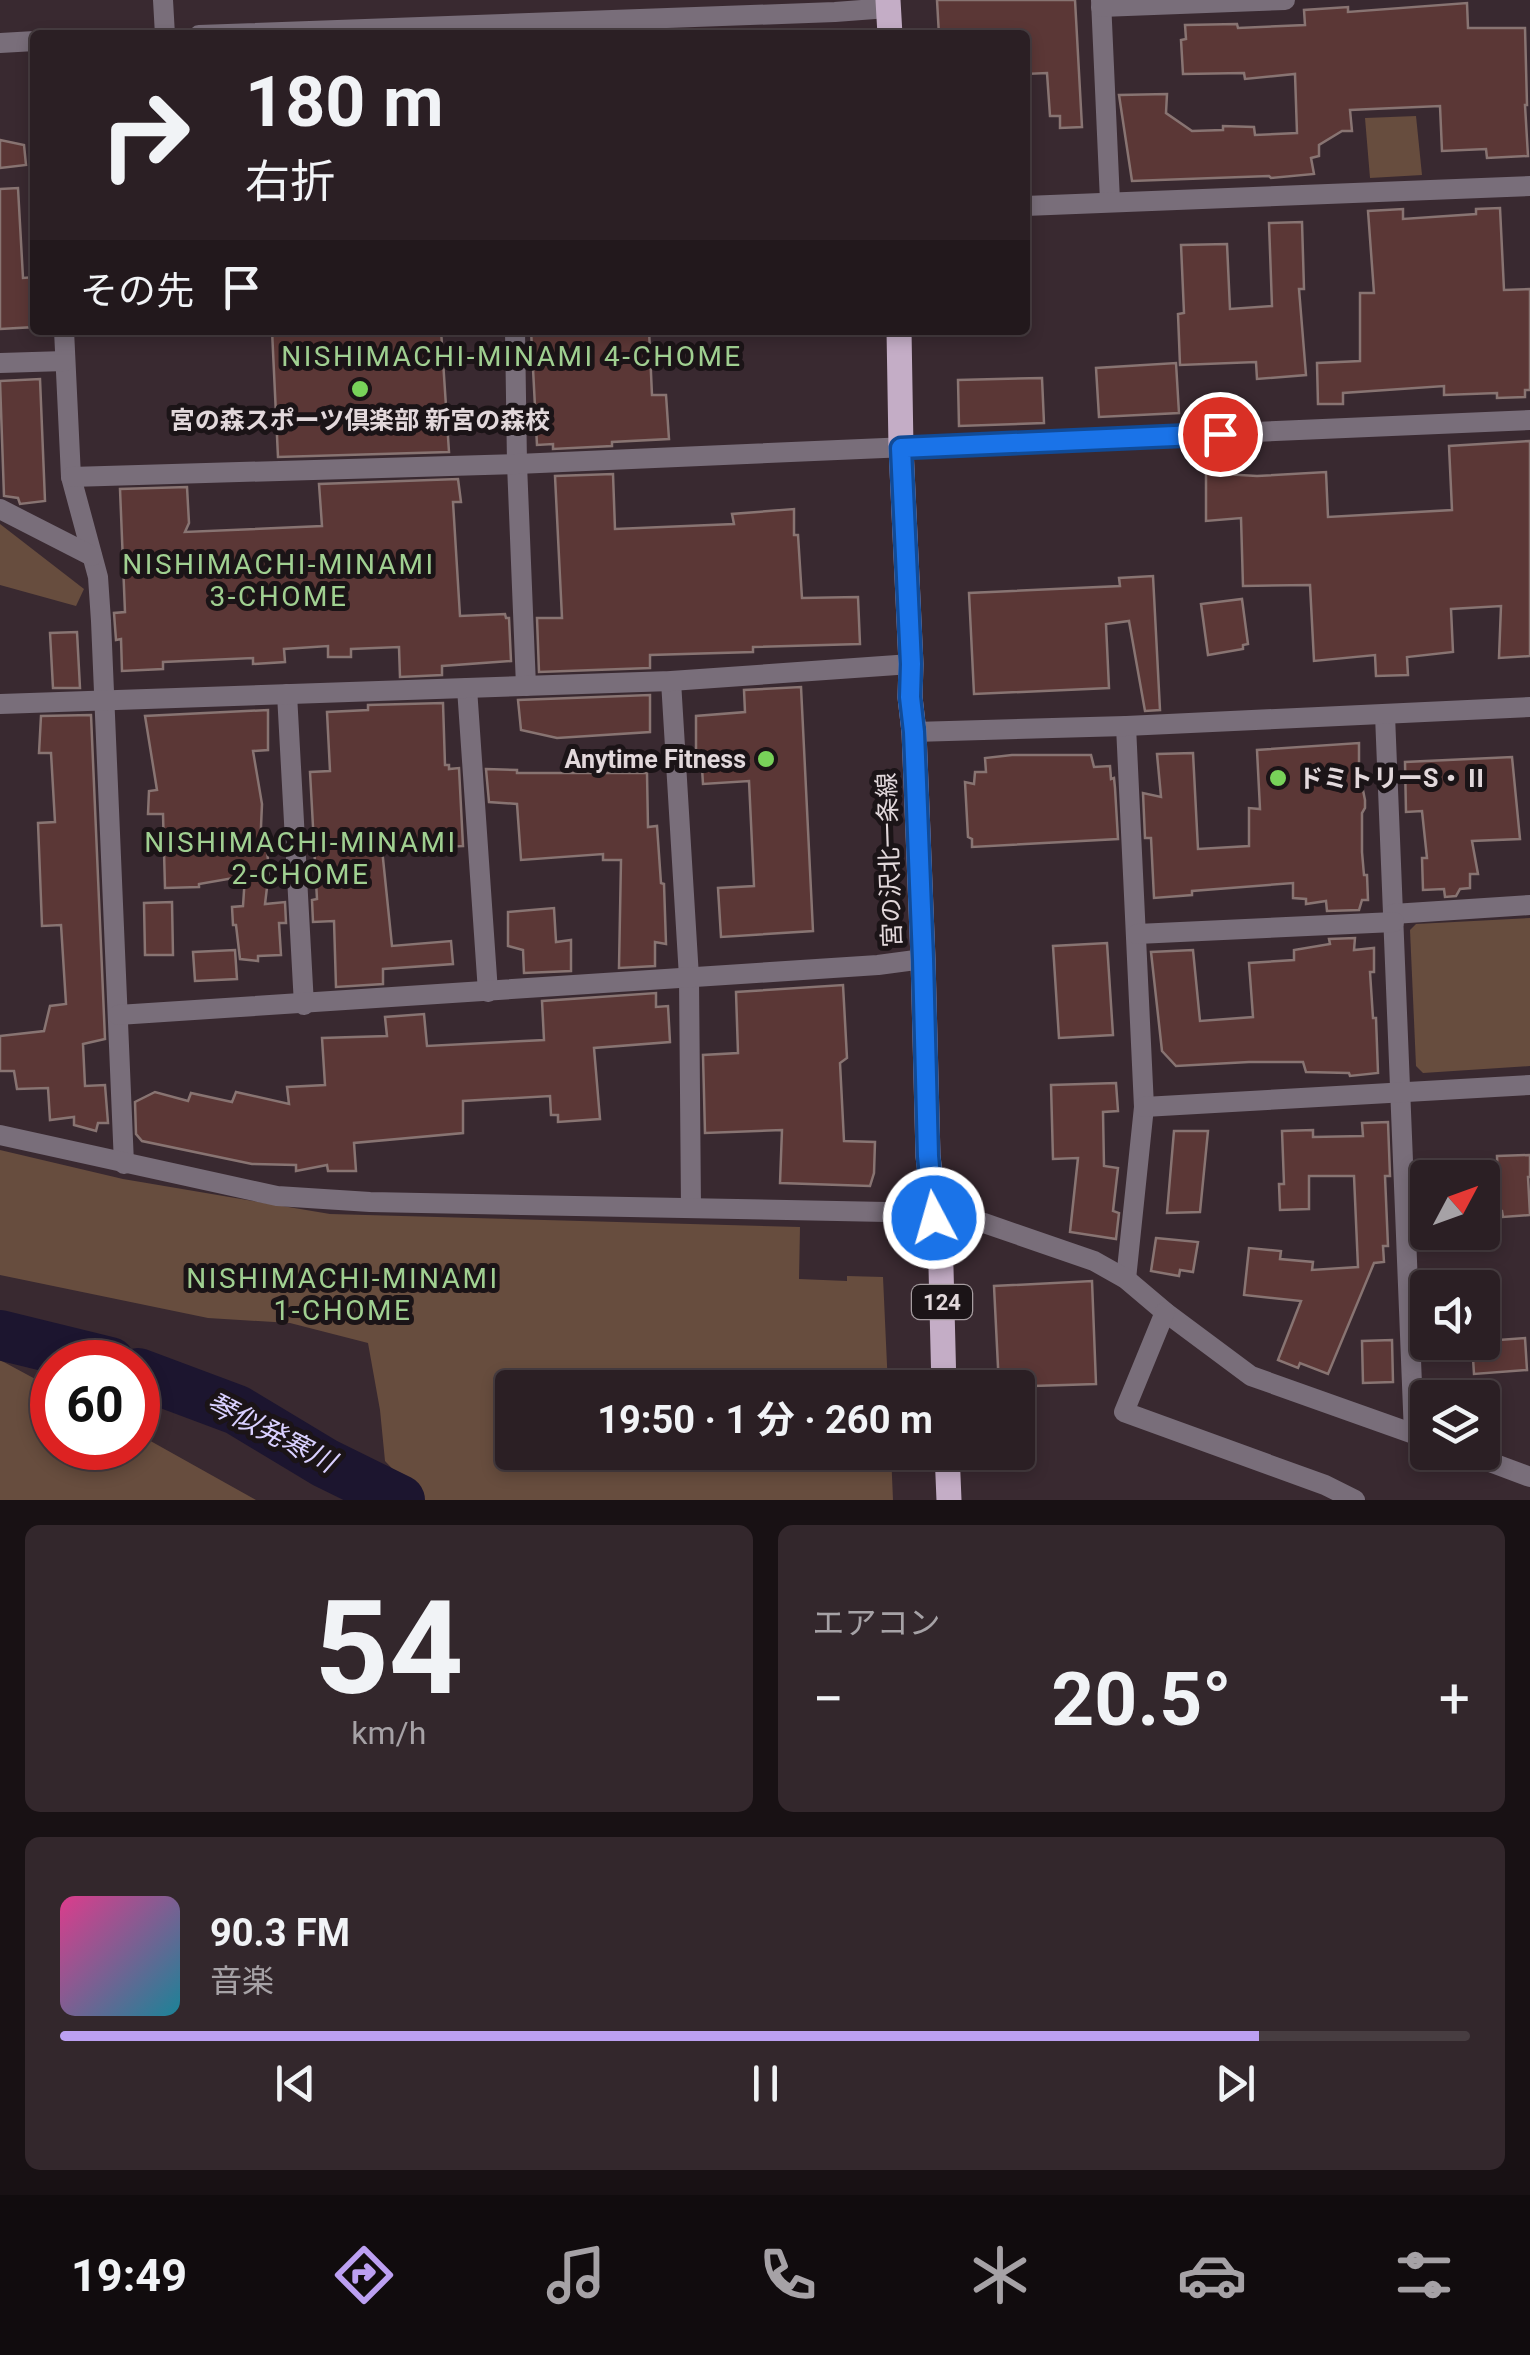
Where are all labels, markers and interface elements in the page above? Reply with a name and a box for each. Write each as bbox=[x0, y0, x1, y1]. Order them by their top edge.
text: 180 m bbox=[245, 61, 444, 143]
icon: right bbox=[80, 70, 210, 200]
text: 右折 bbox=[245, 155, 335, 208]
icon: arrive bbox=[214, 260, 269, 315]
text: その先 bbox=[80, 269, 194, 313]
district label: NISHIMACHI-MINAMI 4-CHOME bbox=[281, 340, 743, 373]
marker: 宮の森スポーツ倶楽部 新宮の森校 bbox=[349, 378, 371, 400]
pin bbox=[1178, 392, 1263, 477]
place label: 宮の森スポーツ倶楽部 新宮の森校 bbox=[170, 406, 550, 435]
icon: arrive bbox=[1193, 407, 1248, 462]
district label: NISHIMACHI-MINAMI 3-CHOME bbox=[122, 548, 436, 613]
place label: Anytime Fitness bbox=[565, 745, 746, 774]
marker: Anytime Fitness bbox=[755, 748, 777, 770]
place label: ドミトリーS・Ⅱ bbox=[1298, 764, 1488, 793]
marker: ドミトリーS・Ⅱ bbox=[1267, 767, 1289, 789]
street label: 宮の沢北一条線 bbox=[872, 772, 907, 948]
district label: NISHIMACHI-MINAMI 2-CHOME bbox=[144, 826, 458, 891]
north arrow bbox=[1410, 1160, 1500, 1250]
map controls bbox=[1410, 1160, 1500, 1470]
position arrow bbox=[882, 1166, 986, 1270]
district label: NISHIMACHI-MINAMI 1-CHOME bbox=[186, 1262, 500, 1327]
button: sound bbox=[1410, 1270, 1500, 1360]
road number: 124 bbox=[912, 1285, 972, 1319]
speed limit sign: 60 bbox=[30, 1340, 160, 1470]
button: layers bbox=[1410, 1380, 1500, 1470]
water label: 琴似発寒川 bbox=[201, 1386, 343, 1480]
text: 19:50 · 1 分 · 260 m bbox=[597, 1398, 933, 1442]
text: 54 bbox=[314, 1572, 463, 1725]
text: エアコン bbox=[813, 1604, 941, 1642]
text: 20.5° bbox=[1051, 1655, 1231, 1743]
text: − bbox=[813, 1667, 844, 1731]
text: + bbox=[1439, 1667, 1470, 1731]
text: km/h bbox=[351, 1714, 426, 1752]
text: 90.3 FM bbox=[210, 1911, 350, 1955]
text: 音楽 bbox=[210, 1962, 274, 2000]
icon: previous bbox=[268, 2056, 323, 2111]
icon: pause bbox=[738, 2056, 793, 2111]
icon: next bbox=[1208, 2056, 1263, 2111]
icon: directions bbox=[329, 2240, 399, 2310]
icon: music bbox=[541, 2240, 611, 2310]
icon: phone bbox=[753, 2240, 823, 2310]
icon: climate bbox=[965, 2240, 1035, 2310]
icon: car bbox=[1177, 2240, 1247, 2310]
icon: filters bbox=[1389, 2240, 1459, 2310]
text: 19:49 bbox=[71, 2249, 187, 2302]

